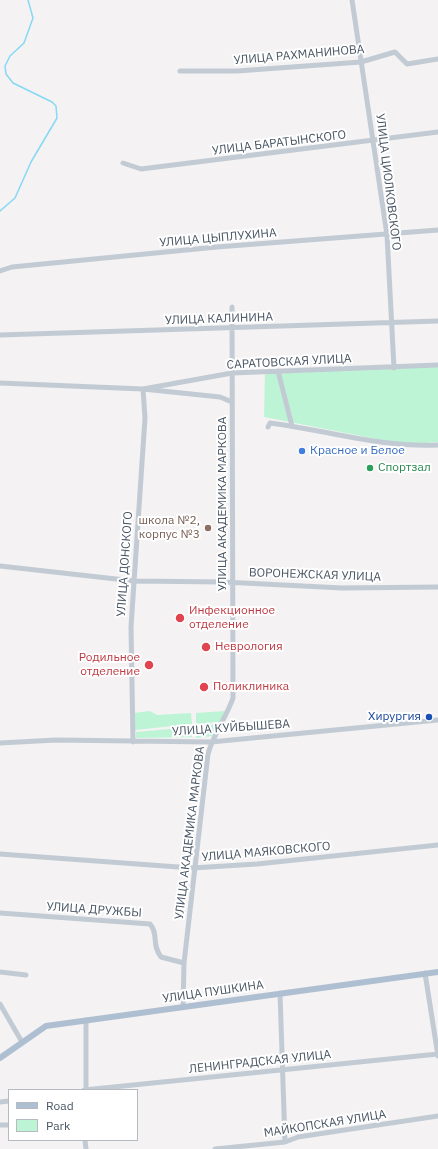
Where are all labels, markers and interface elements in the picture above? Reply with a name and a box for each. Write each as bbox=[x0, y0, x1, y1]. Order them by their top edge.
street label: УЛИЦА РАХМАНИНОВА bbox=[233, 42, 365, 68]
street label: УЛИЦА ЦИОЛКОВСКОГО bbox=[372, 113, 404, 251]
street label: УЛИЦА БАРАТЫНСКОГО bbox=[211, 128, 347, 158]
street label: УЛИЦА ЦЫПЛУХИНА bbox=[159, 226, 277, 250]
street label: УЛИЦА КАЛИНИНА bbox=[165, 310, 273, 328]
street label: САРАТОВСКАЯ УЛИЦА bbox=[226, 352, 352, 372]
street label: УЛИЦА АКАДЕМИКА МАРКОВА bbox=[216, 417, 230, 591]
place label: Красное и Белое bbox=[310, 444, 405, 458]
marker: Красное и Белое bbox=[297, 446, 307, 456]
place label: Спортзал bbox=[378, 461, 431, 475]
marker: Спортзал bbox=[365, 463, 375, 473]
street label: УЛИЦА ДОНСКОГО bbox=[114, 511, 136, 617]
place label: школа №2, корпус №3 bbox=[139, 514, 200, 542]
marker: школа №2, корпус №3 bbox=[203, 523, 213, 533]
street label: ВОРОНЕЖСКАЯ УЛИЦА bbox=[249, 565, 381, 585]
place label: Инфекционное отделение bbox=[189, 604, 275, 632]
marker: Инфекционное отделение bbox=[174, 612, 186, 624]
place label: Неврология bbox=[215, 640, 283, 654]
marker: Неврология bbox=[200, 641, 212, 653]
place label: Родильное отделение bbox=[79, 651, 140, 679]
marker: Родильное отделение bbox=[143, 659, 155, 671]
place label: Поликлиника bbox=[213, 680, 289, 694]
marker: Поликлиника bbox=[198, 681, 210, 693]
place label: Хирургия bbox=[368, 710, 421, 724]
marker: Хирургия bbox=[424, 712, 434, 722]
street label: УЛИЦА КУЙБЫШЕВА bbox=[172, 717, 290, 739]
street label: УЛИЦА АКАДЕМИКА МАРКОВА bbox=[172, 745, 208, 921]
street label: УЛИЦА МАЯКОВСКОГО bbox=[201, 839, 331, 865]
street label: УЛИЦА ДРУЖБЫ bbox=[46, 899, 142, 921]
street label: УЛИЦА ПУШКИНА bbox=[161, 978, 265, 1006]
street label: ЛЕНИНГРАДСКАЯ УЛИЦА bbox=[188, 1047, 332, 1077]
legend bbox=[8, 1089, 138, 1141]
text: Road bbox=[46, 1098, 74, 1113]
street label: МАЙКОПСКАЯ УЛИЦА bbox=[263, 1107, 387, 1141]
text: Park bbox=[46, 1118, 70, 1133]

